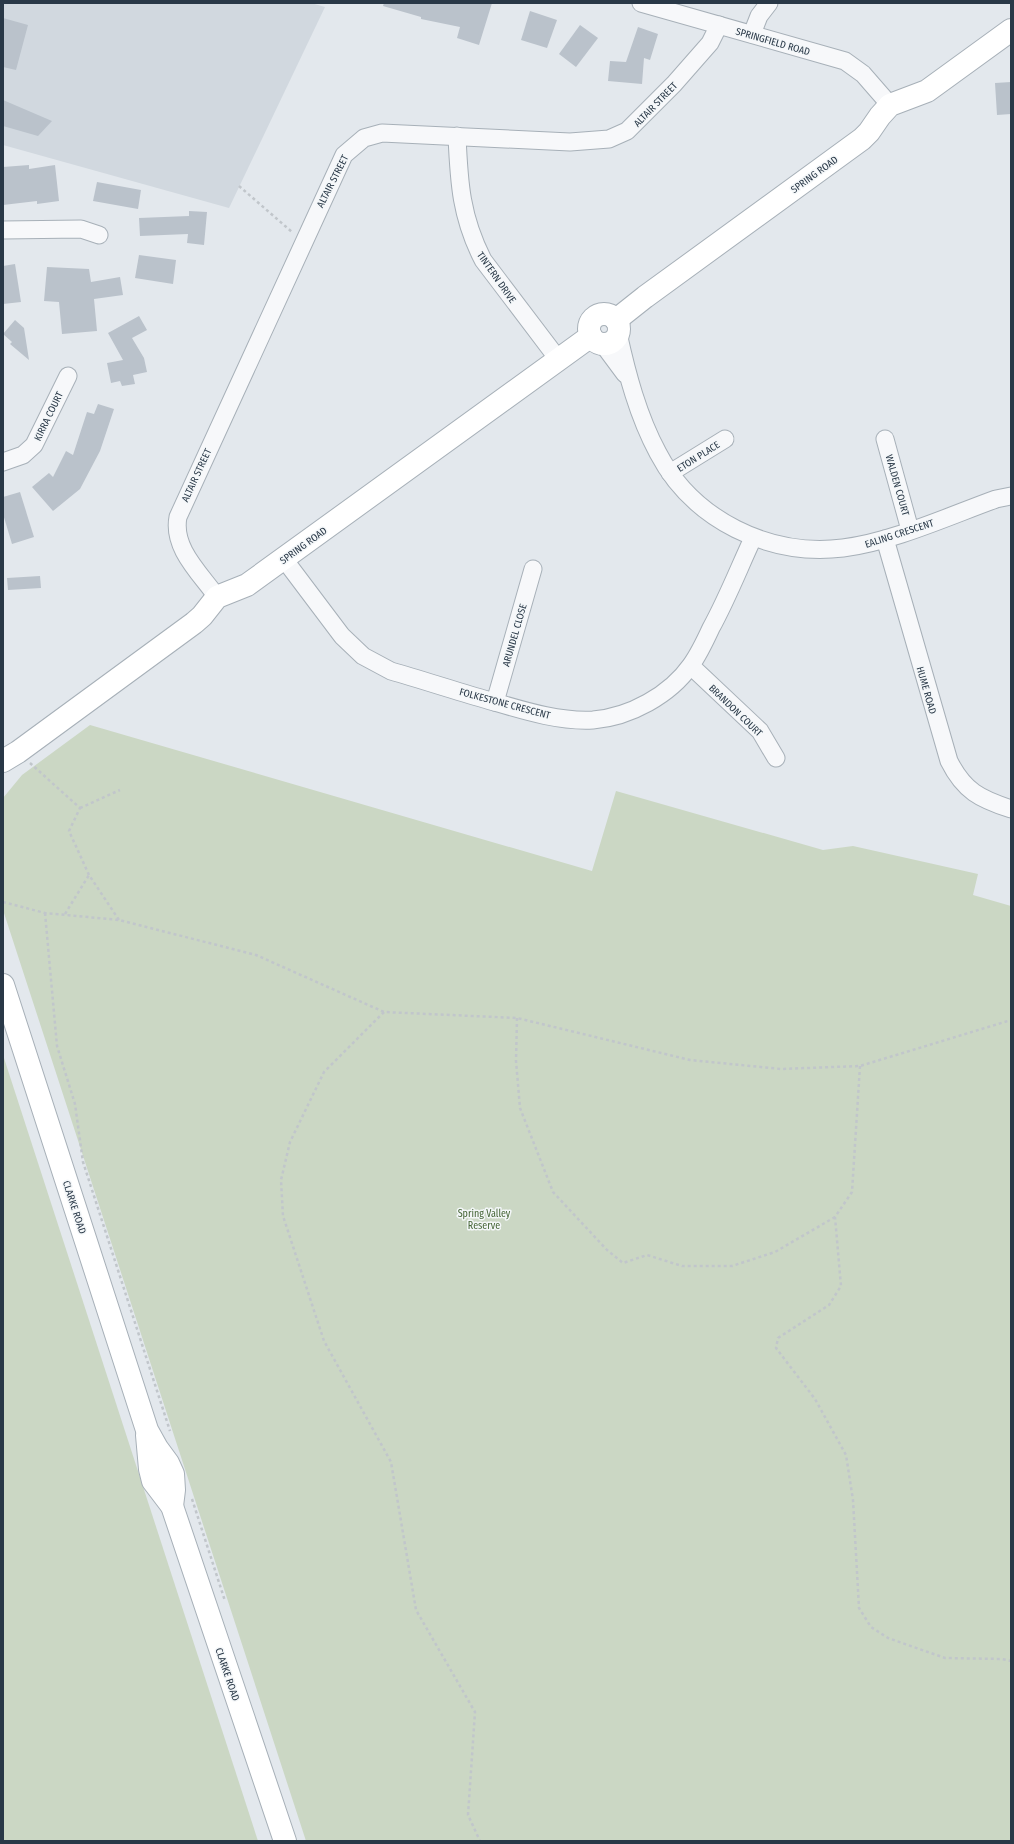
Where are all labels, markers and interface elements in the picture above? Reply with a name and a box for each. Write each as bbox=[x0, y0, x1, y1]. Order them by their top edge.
street label: SPRINGFIELD ROAD bbox=[734, 26, 812, 58]
street label: ALTAIR STREET bbox=[631, 80, 680, 130]
street label: ALTAIR STREET bbox=[314, 153, 351, 210]
street label: SPRING ROAD bbox=[789, 154, 841, 196]
street label: TINTERN DRIVE bbox=[474, 249, 519, 306]
street label: KIRRA COURT bbox=[32, 390, 66, 443]
street label: ETON PLACE bbox=[675, 439, 722, 475]
street label: ALTAIR STREET bbox=[179, 446, 215, 504]
street label: WALDEN COURT bbox=[883, 453, 912, 518]
street label: EALING CRESCENT bbox=[863, 517, 936, 551]
street label: SPRING ROAD bbox=[278, 525, 330, 567]
street label: ARUNDEL CLOSE bbox=[500, 602, 530, 668]
street label: HUME ROAD bbox=[914, 665, 939, 716]
street label: BRANDON COURT bbox=[706, 682, 765, 739]
street label: FOLKESTONE CRESCENT bbox=[458, 686, 552, 722]
street label: CLARKE ROAD bbox=[60, 1179, 88, 1236]
park label: Spring Valley Reserve bbox=[458, 1208, 511, 1232]
street label: CLARKE ROAD bbox=[212, 1646, 242, 1703]

